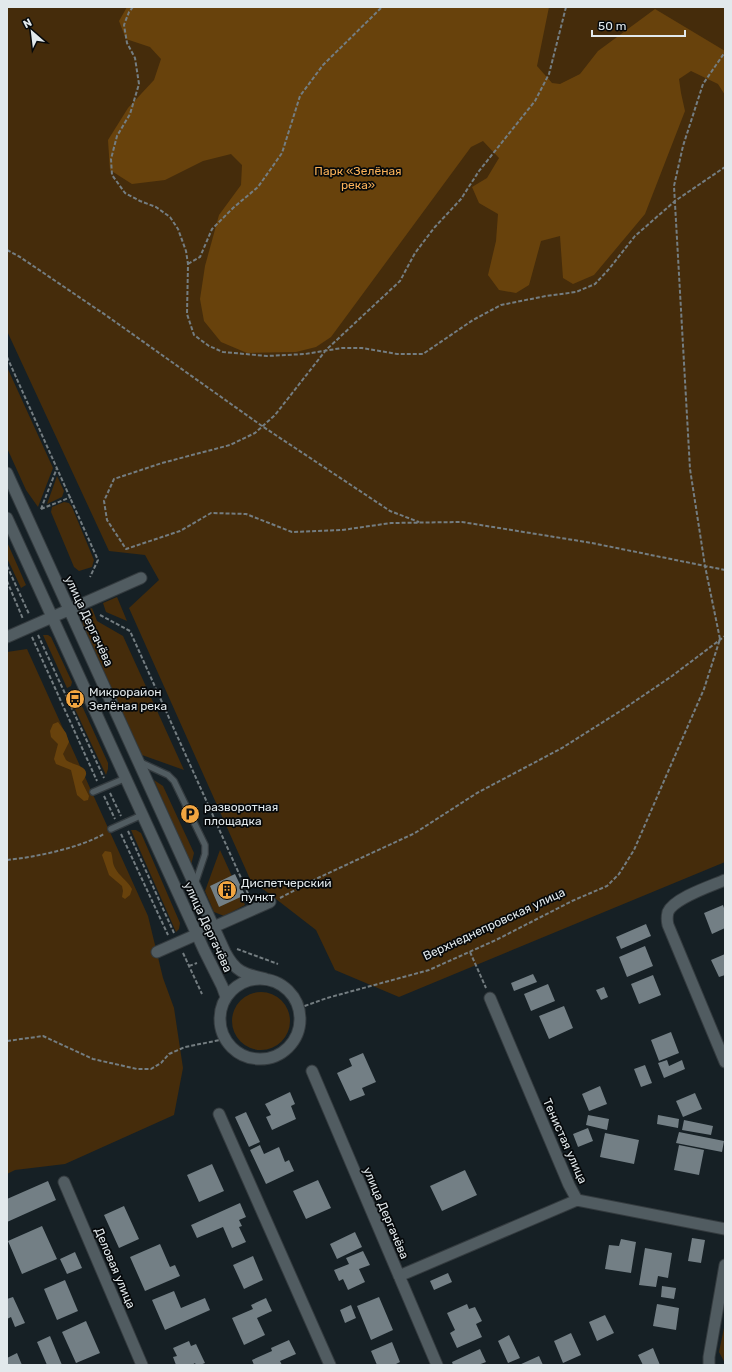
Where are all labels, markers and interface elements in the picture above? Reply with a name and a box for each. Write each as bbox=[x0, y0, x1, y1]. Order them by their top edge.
north arrow bbox=[12, 12, 52, 52]
scale bar bbox=[592, 12, 685, 38]
text: N bbox=[21, 16, 34, 31]
text: 50 m bbox=[598, 19, 626, 33]
park label: Парк «Зелёная река» bbox=[314, 164, 402, 192]
street label: улица Дергачёва bbox=[62, 573, 116, 669]
place label: Микрорайон Зелёная река bbox=[89, 685, 167, 713]
bus stop icon: Микрорайон Зелёная река bbox=[64, 688, 86, 710]
place label: разворотная площадка bbox=[204, 800, 278, 828]
parking icon: разворотная площадка bbox=[179, 803, 201, 825]
place label: Диспетчерский пункт bbox=[241, 876, 332, 904]
street label: улица Дергачёва bbox=[181, 879, 235, 975]
building icon: Диспетчерский пункт bbox=[216, 879, 238, 901]
street label: Верхнеднепровская улица bbox=[421, 885, 567, 963]
street label: Тенистая улица bbox=[540, 1096, 590, 1186]
street label: улица Дергачёва bbox=[360, 1165, 412, 1261]
street label: Деловая улица bbox=[92, 1226, 138, 1310]

